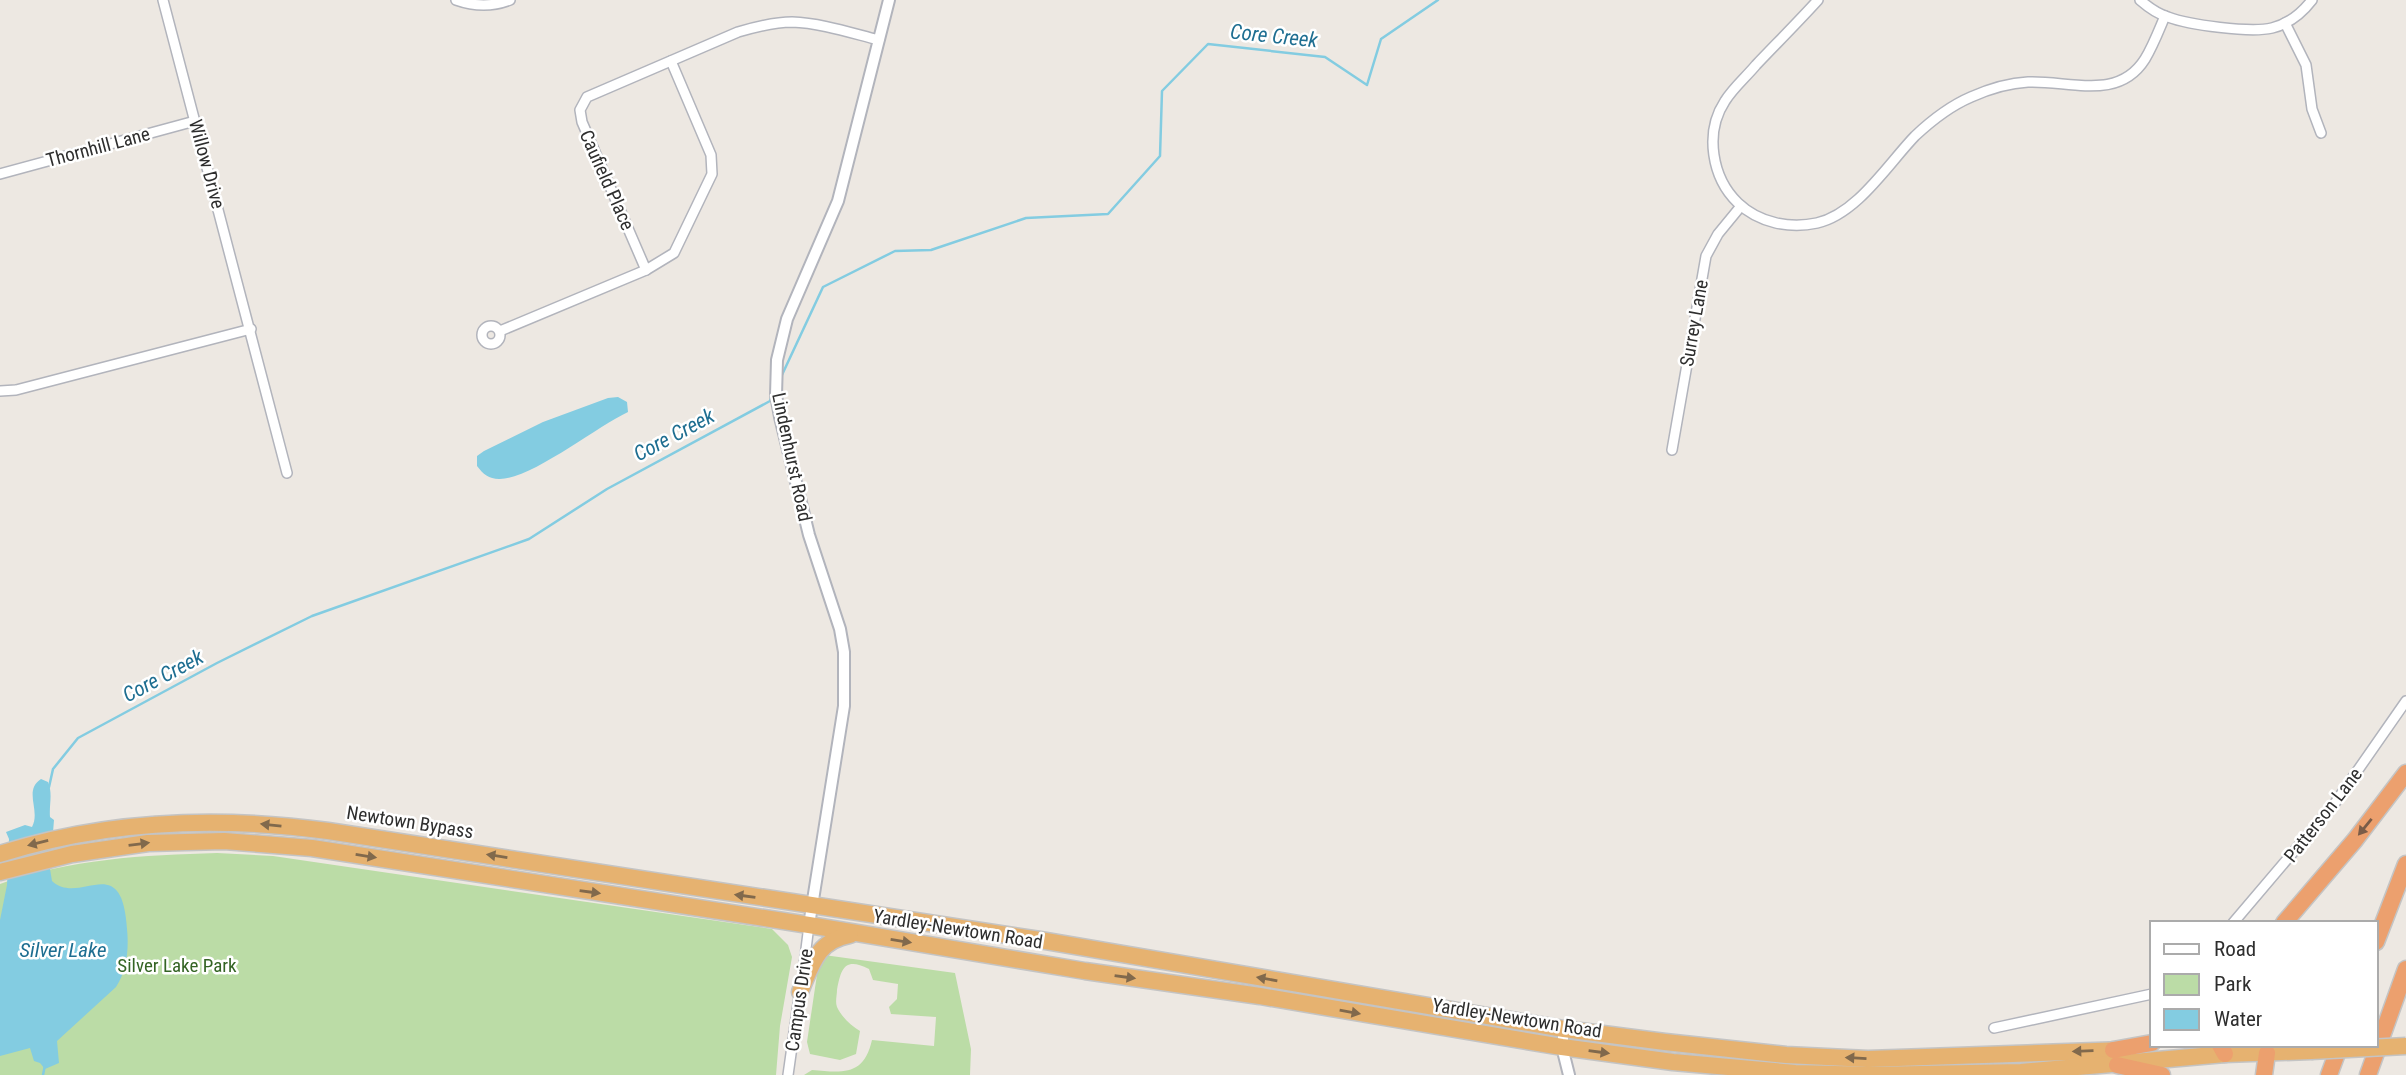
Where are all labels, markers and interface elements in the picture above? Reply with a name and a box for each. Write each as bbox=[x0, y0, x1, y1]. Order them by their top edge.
water label: Core Creek bbox=[1229, 19, 1320, 53]
street label: Willow Drive bbox=[184, 117, 230, 211]
street label: Thornhill Lane bbox=[44, 122, 152, 172]
street label: Caufield Place bbox=[575, 126, 639, 234]
street label: Surrey Lane bbox=[1675, 278, 1713, 368]
street label: Lindenhurst Road bbox=[767, 390, 817, 524]
water label: Core Creek bbox=[630, 403, 719, 466]
water label: Core Creek bbox=[119, 644, 208, 707]
street label: Patterson Lane bbox=[2279, 763, 2367, 867]
street label: Newtown Bypass bbox=[345, 801, 475, 843]
one-way arrow bbox=[2358, 818, 2373, 836]
one-way arrow bbox=[260, 819, 282, 830]
one-way arrow bbox=[27, 838, 49, 849]
one-way arrow bbox=[128, 839, 150, 850]
one-way arrow bbox=[355, 851, 377, 862]
one-way arrow bbox=[485, 851, 507, 862]
one-way arrow bbox=[579, 887, 601, 898]
one-way arrow bbox=[734, 890, 756, 901]
street label: Yardley-Newtown Road bbox=[872, 904, 1044, 954]
legend bbox=[2150, 921, 2378, 1047]
one-way arrow bbox=[890, 936, 912, 947]
text: Road bbox=[2214, 937, 2256, 961]
water label: Silver Lake bbox=[20, 938, 107, 962]
street label: Campus Drive bbox=[780, 947, 818, 1053]
park label: Silver Lake Park bbox=[117, 954, 237, 977]
one-way arrow bbox=[1115, 971, 1137, 982]
text: Park bbox=[2214, 972, 2252, 996]
one-way arrow bbox=[1256, 973, 1278, 984]
street label: Yardley-Newtown Road bbox=[1431, 993, 1603, 1043]
one-way arrow bbox=[1339, 1007, 1361, 1018]
text: Water bbox=[2214, 1007, 2262, 1031]
one-way arrow bbox=[2072, 1045, 2094, 1056]
one-way arrow bbox=[1588, 1047, 1610, 1058]
one-way arrow bbox=[1845, 1053, 1867, 1064]

